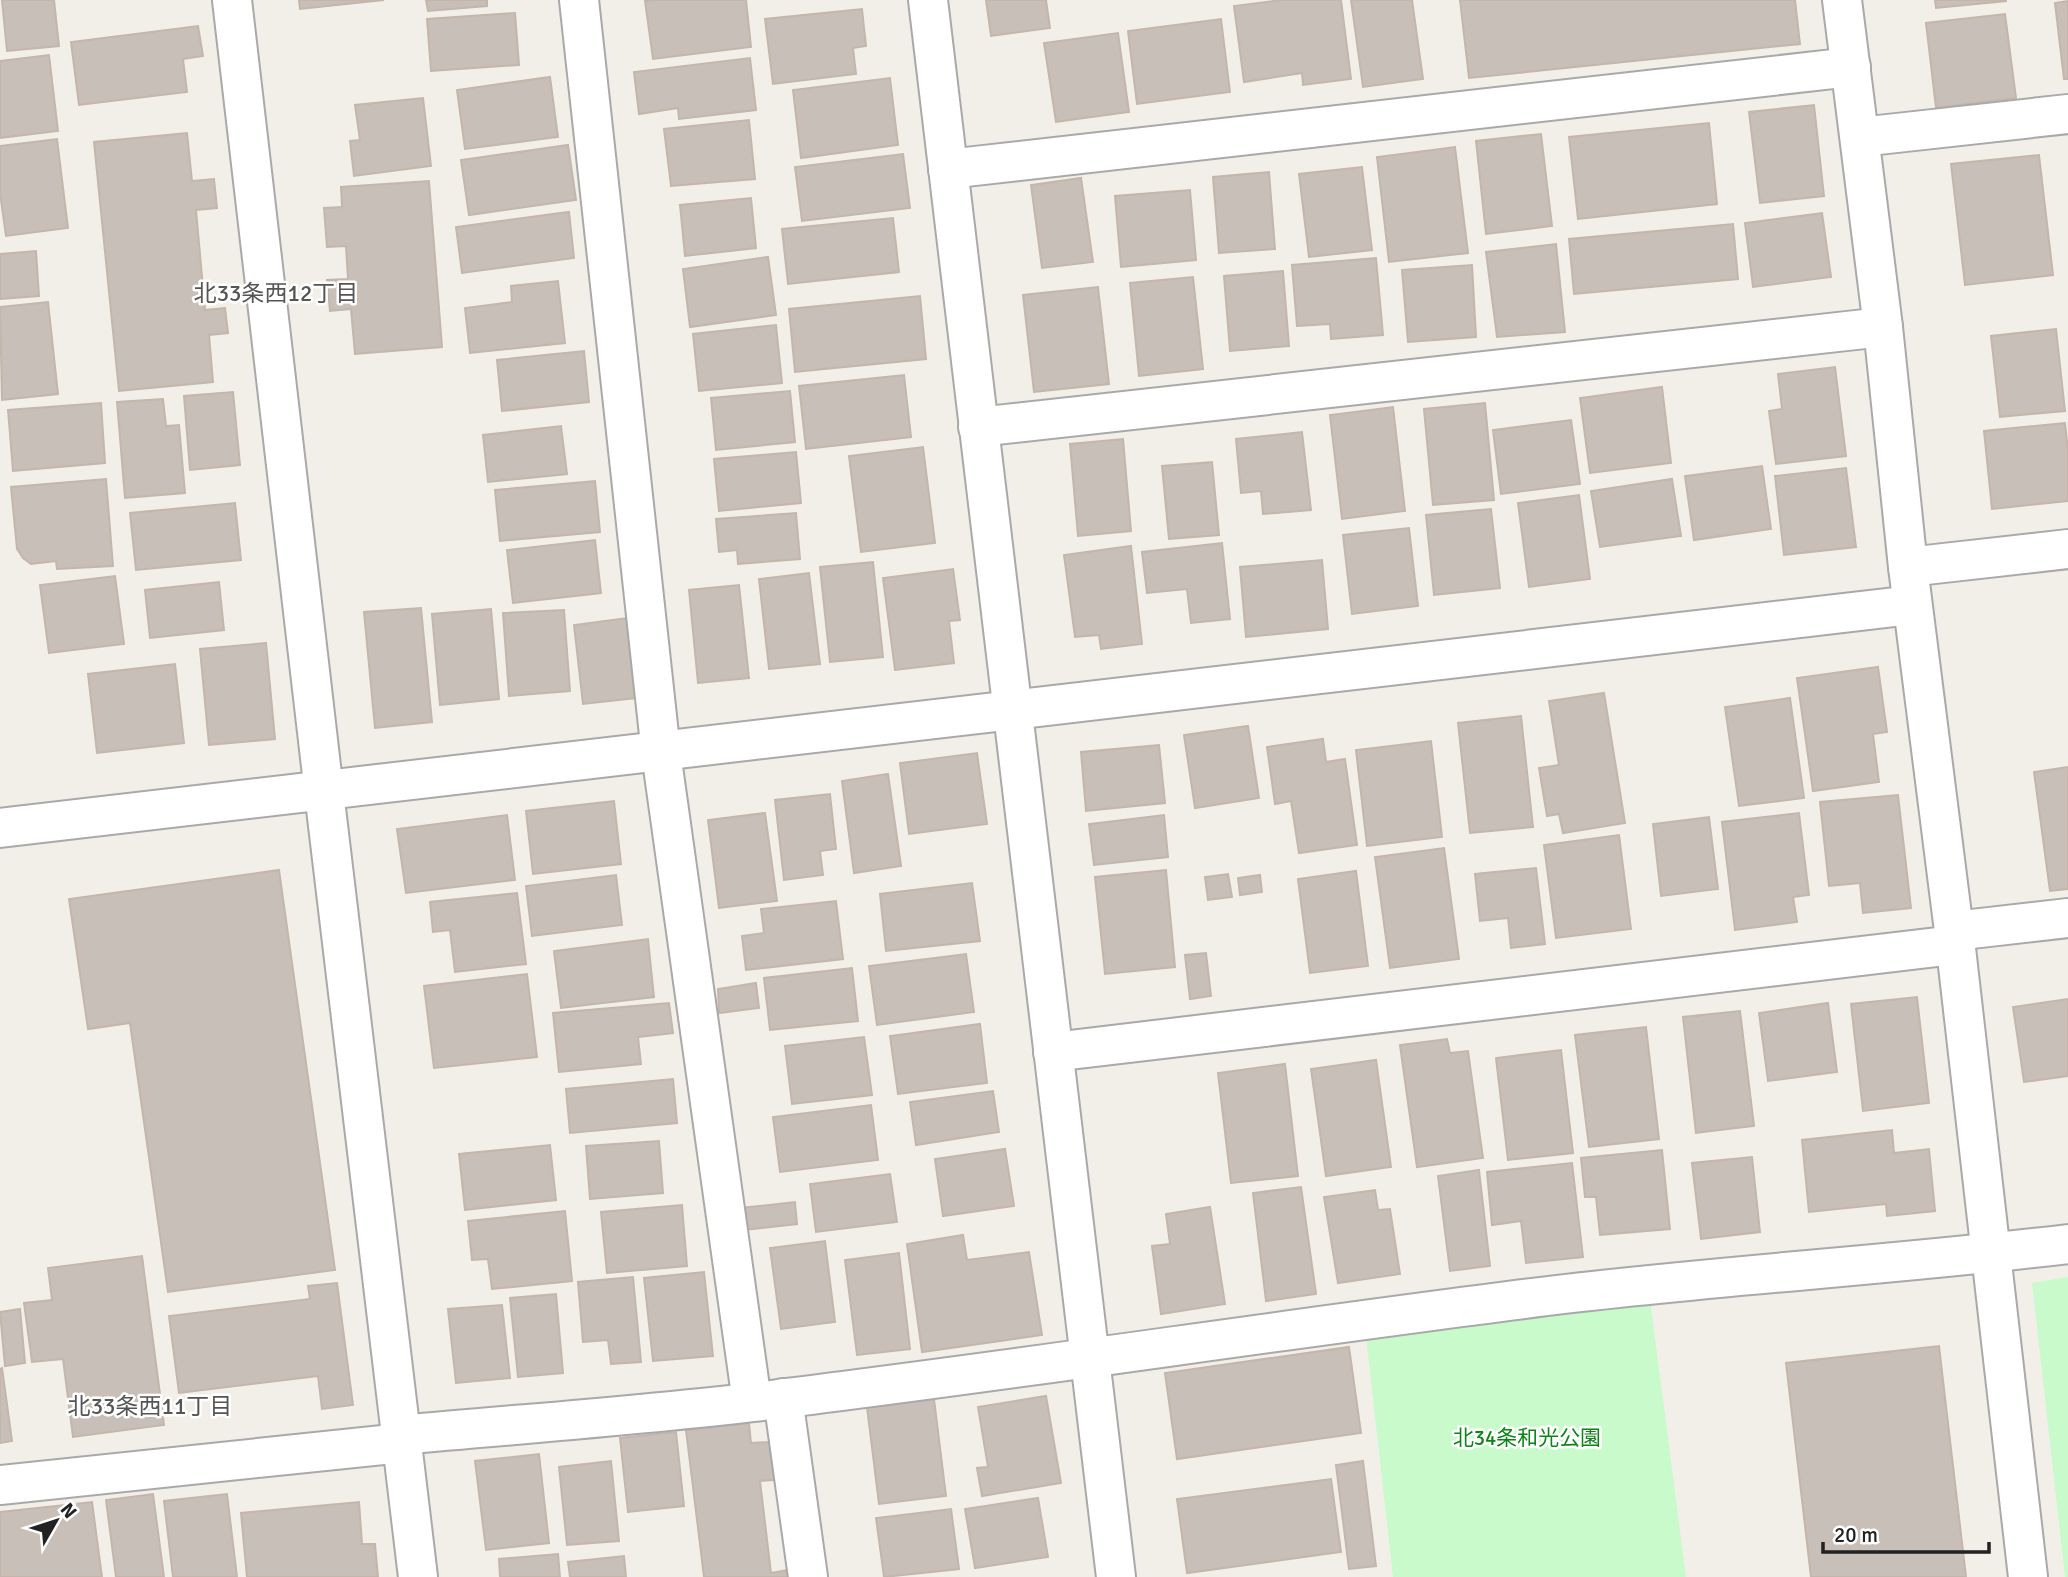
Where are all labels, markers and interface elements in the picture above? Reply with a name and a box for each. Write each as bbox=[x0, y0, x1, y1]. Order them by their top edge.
district label: 北33条西12丁目 bbox=[194, 279, 358, 308]
district label: 北33条西11丁目 bbox=[68, 1392, 232, 1421]
park label: 北34条和光公園 bbox=[1453, 1425, 1601, 1451]
north arrow bbox=[21, 1486, 91, 1556]
text: N bbox=[55, 1498, 82, 1524]
scale bar bbox=[1823, 1510, 1989, 1554]
text: 20 m bbox=[1834, 1522, 1878, 1548]

